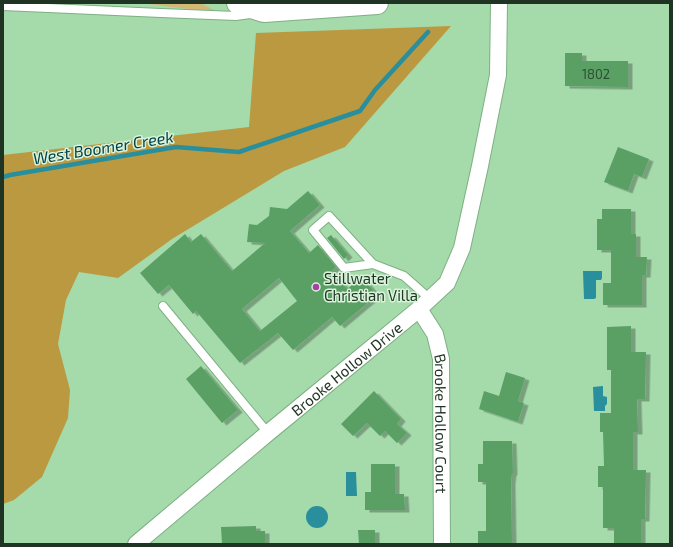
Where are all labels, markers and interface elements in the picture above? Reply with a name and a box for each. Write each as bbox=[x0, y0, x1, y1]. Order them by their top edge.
house number: 1802 bbox=[582, 66, 610, 82]
water label: West Boomer Creek bbox=[31, 127, 175, 167]
place label: Stillwater Christian Villa bbox=[324, 269, 418, 304]
marker: Stillwater Christian Villa bbox=[311, 282, 321, 292]
street label: Brooke Hollow Drive bbox=[287, 318, 406, 419]
street label: Brooke Hollow Court bbox=[431, 352, 451, 494]

